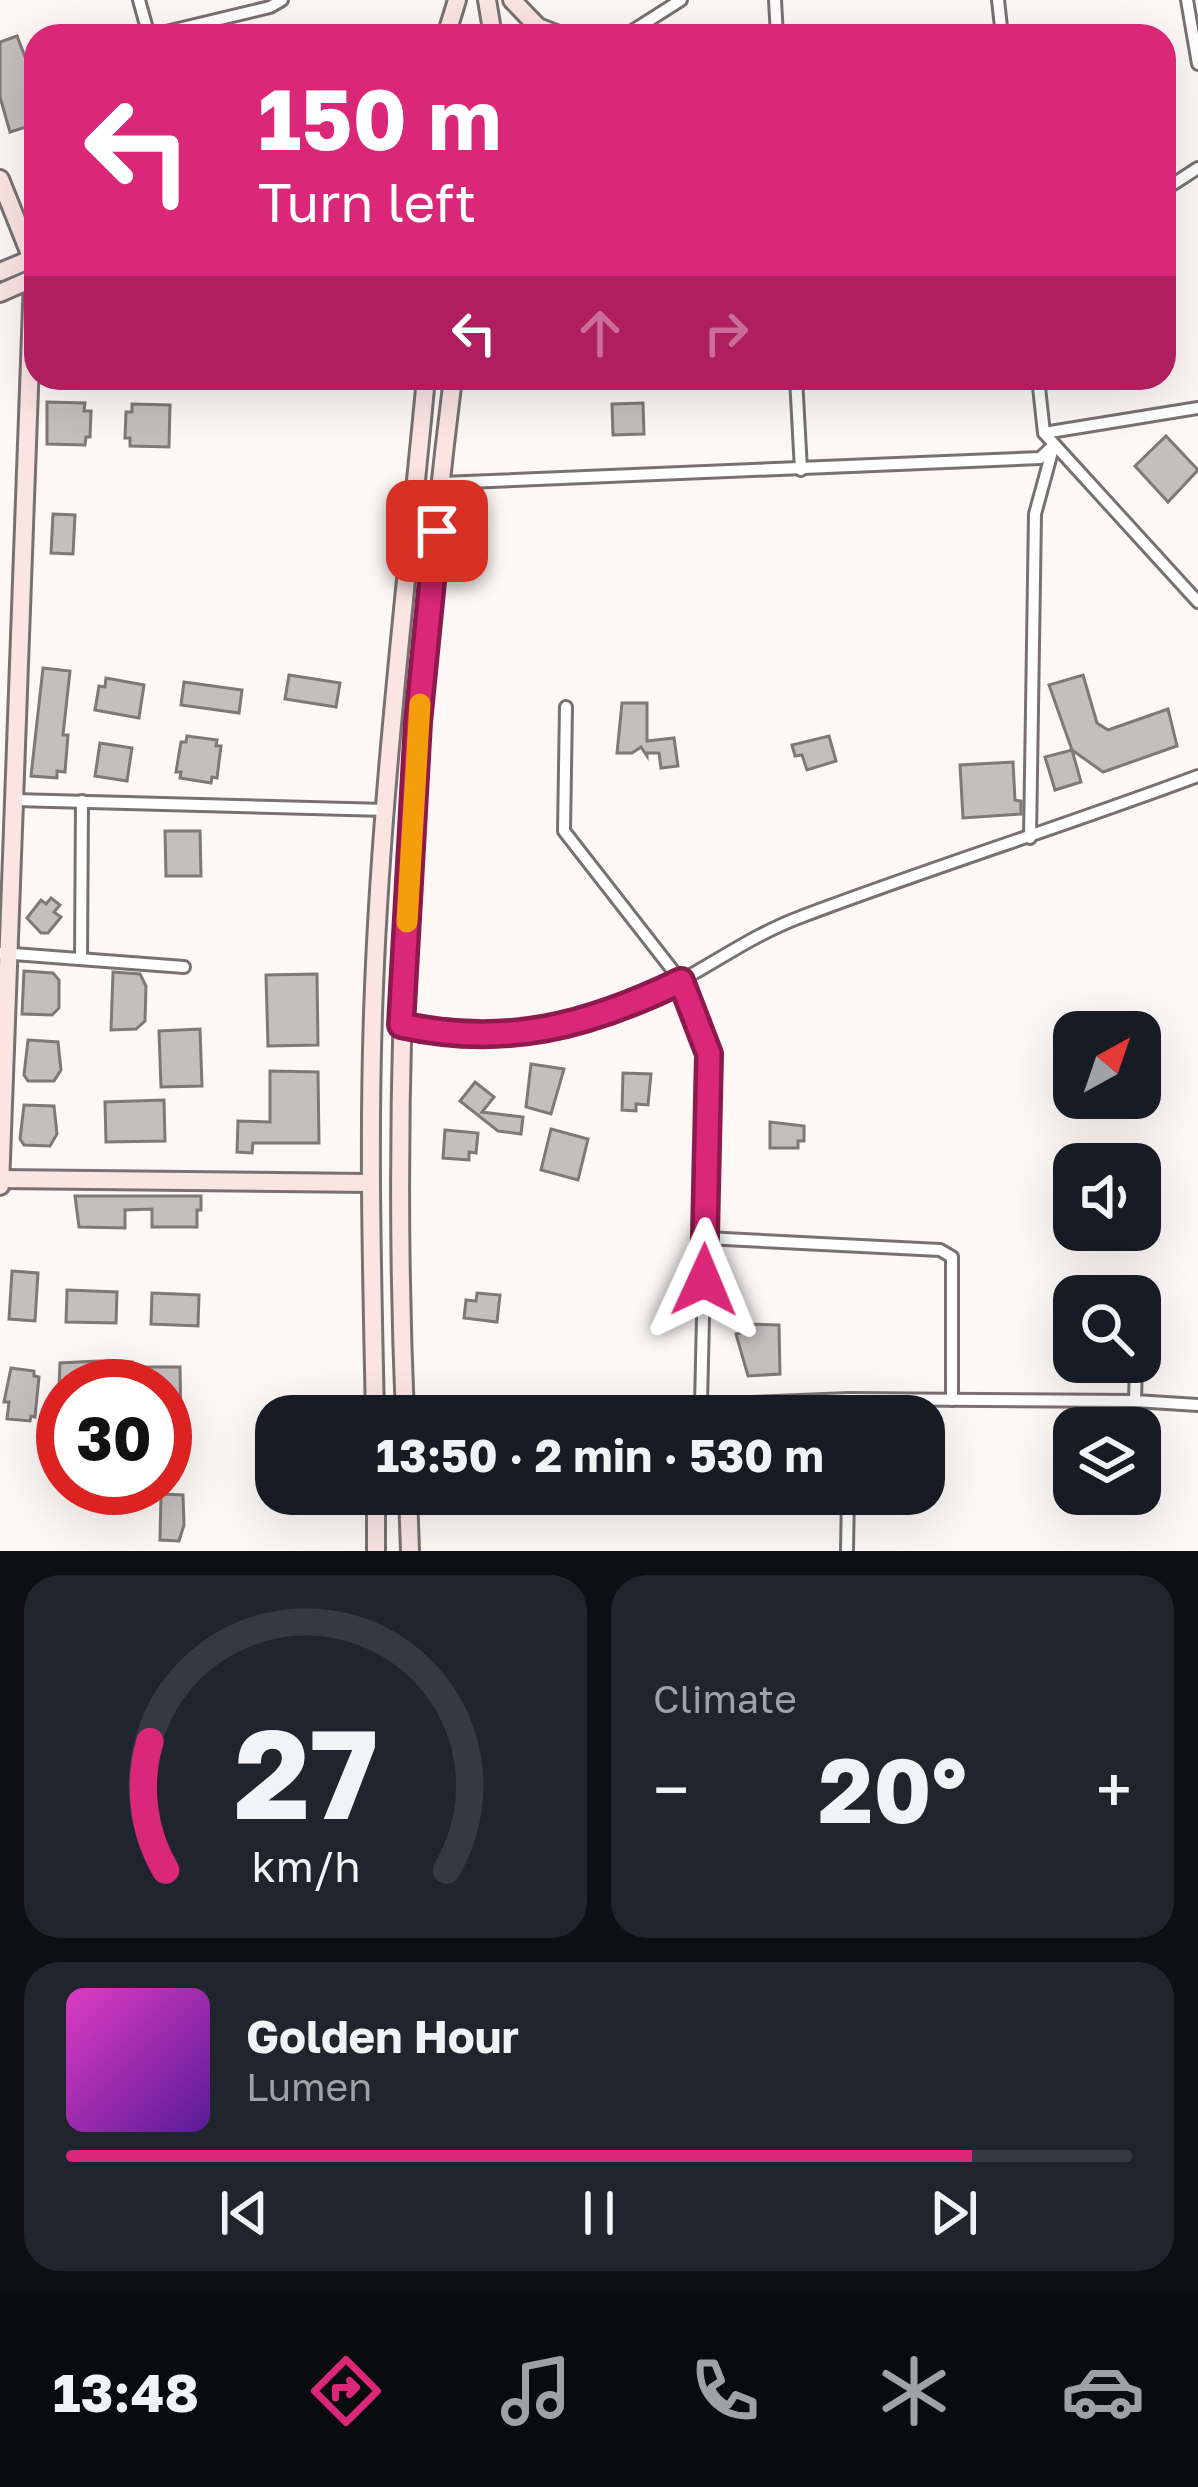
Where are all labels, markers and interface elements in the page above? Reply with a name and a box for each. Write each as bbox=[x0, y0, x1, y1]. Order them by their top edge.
text: 150 m bbox=[258, 68, 502, 168]
icon: left bbox=[60, 72, 216, 228]
text: Turn left bbox=[258, 169, 476, 234]
icon: left bbox=[441, 300, 507, 366]
icon: ahead bbox=[567, 300, 633, 366]
icon: right bbox=[693, 300, 759, 366]
pin bbox=[386, 480, 488, 582]
icon: arrive bbox=[404, 498, 470, 564]
north arrow bbox=[1053, 1011, 1161, 1119]
map controls bbox=[1053, 1011, 1161, 1515]
button: sound bbox=[1053, 1143, 1161, 1251]
position arrow bbox=[641, 1217, 767, 1343]
button: search bbox=[1053, 1275, 1161, 1383]
speed limit sign: 30 bbox=[36, 1359, 192, 1515]
button: layers bbox=[1053, 1407, 1161, 1515]
text: 13:50 · 2 min · 530 m bbox=[376, 1428, 824, 1482]
text: Climate bbox=[653, 1675, 797, 1722]
text: 27 bbox=[233, 1697, 378, 1846]
text: 20° bbox=[818, 1735, 967, 1843]
text: − bbox=[653, 1749, 689, 1829]
text: + bbox=[1096, 1749, 1132, 1829]
text: km/h bbox=[251, 1839, 360, 1890]
text: Golden Hour bbox=[246, 2009, 519, 2063]
text: Lumen bbox=[246, 2063, 372, 2110]
icon: previous bbox=[211, 2180, 277, 2246]
icon: pause bbox=[566, 2180, 632, 2246]
icon: next bbox=[921, 2180, 987, 2246]
icon: directions bbox=[304, 2349, 388, 2433]
icon: music bbox=[494, 2349, 578, 2433]
icon: phone bbox=[683, 2349, 767, 2433]
icon: climate bbox=[872, 2349, 956, 2433]
icon: car bbox=[1061, 2349, 1145, 2433]
text: 13:48 bbox=[53, 2359, 199, 2424]

